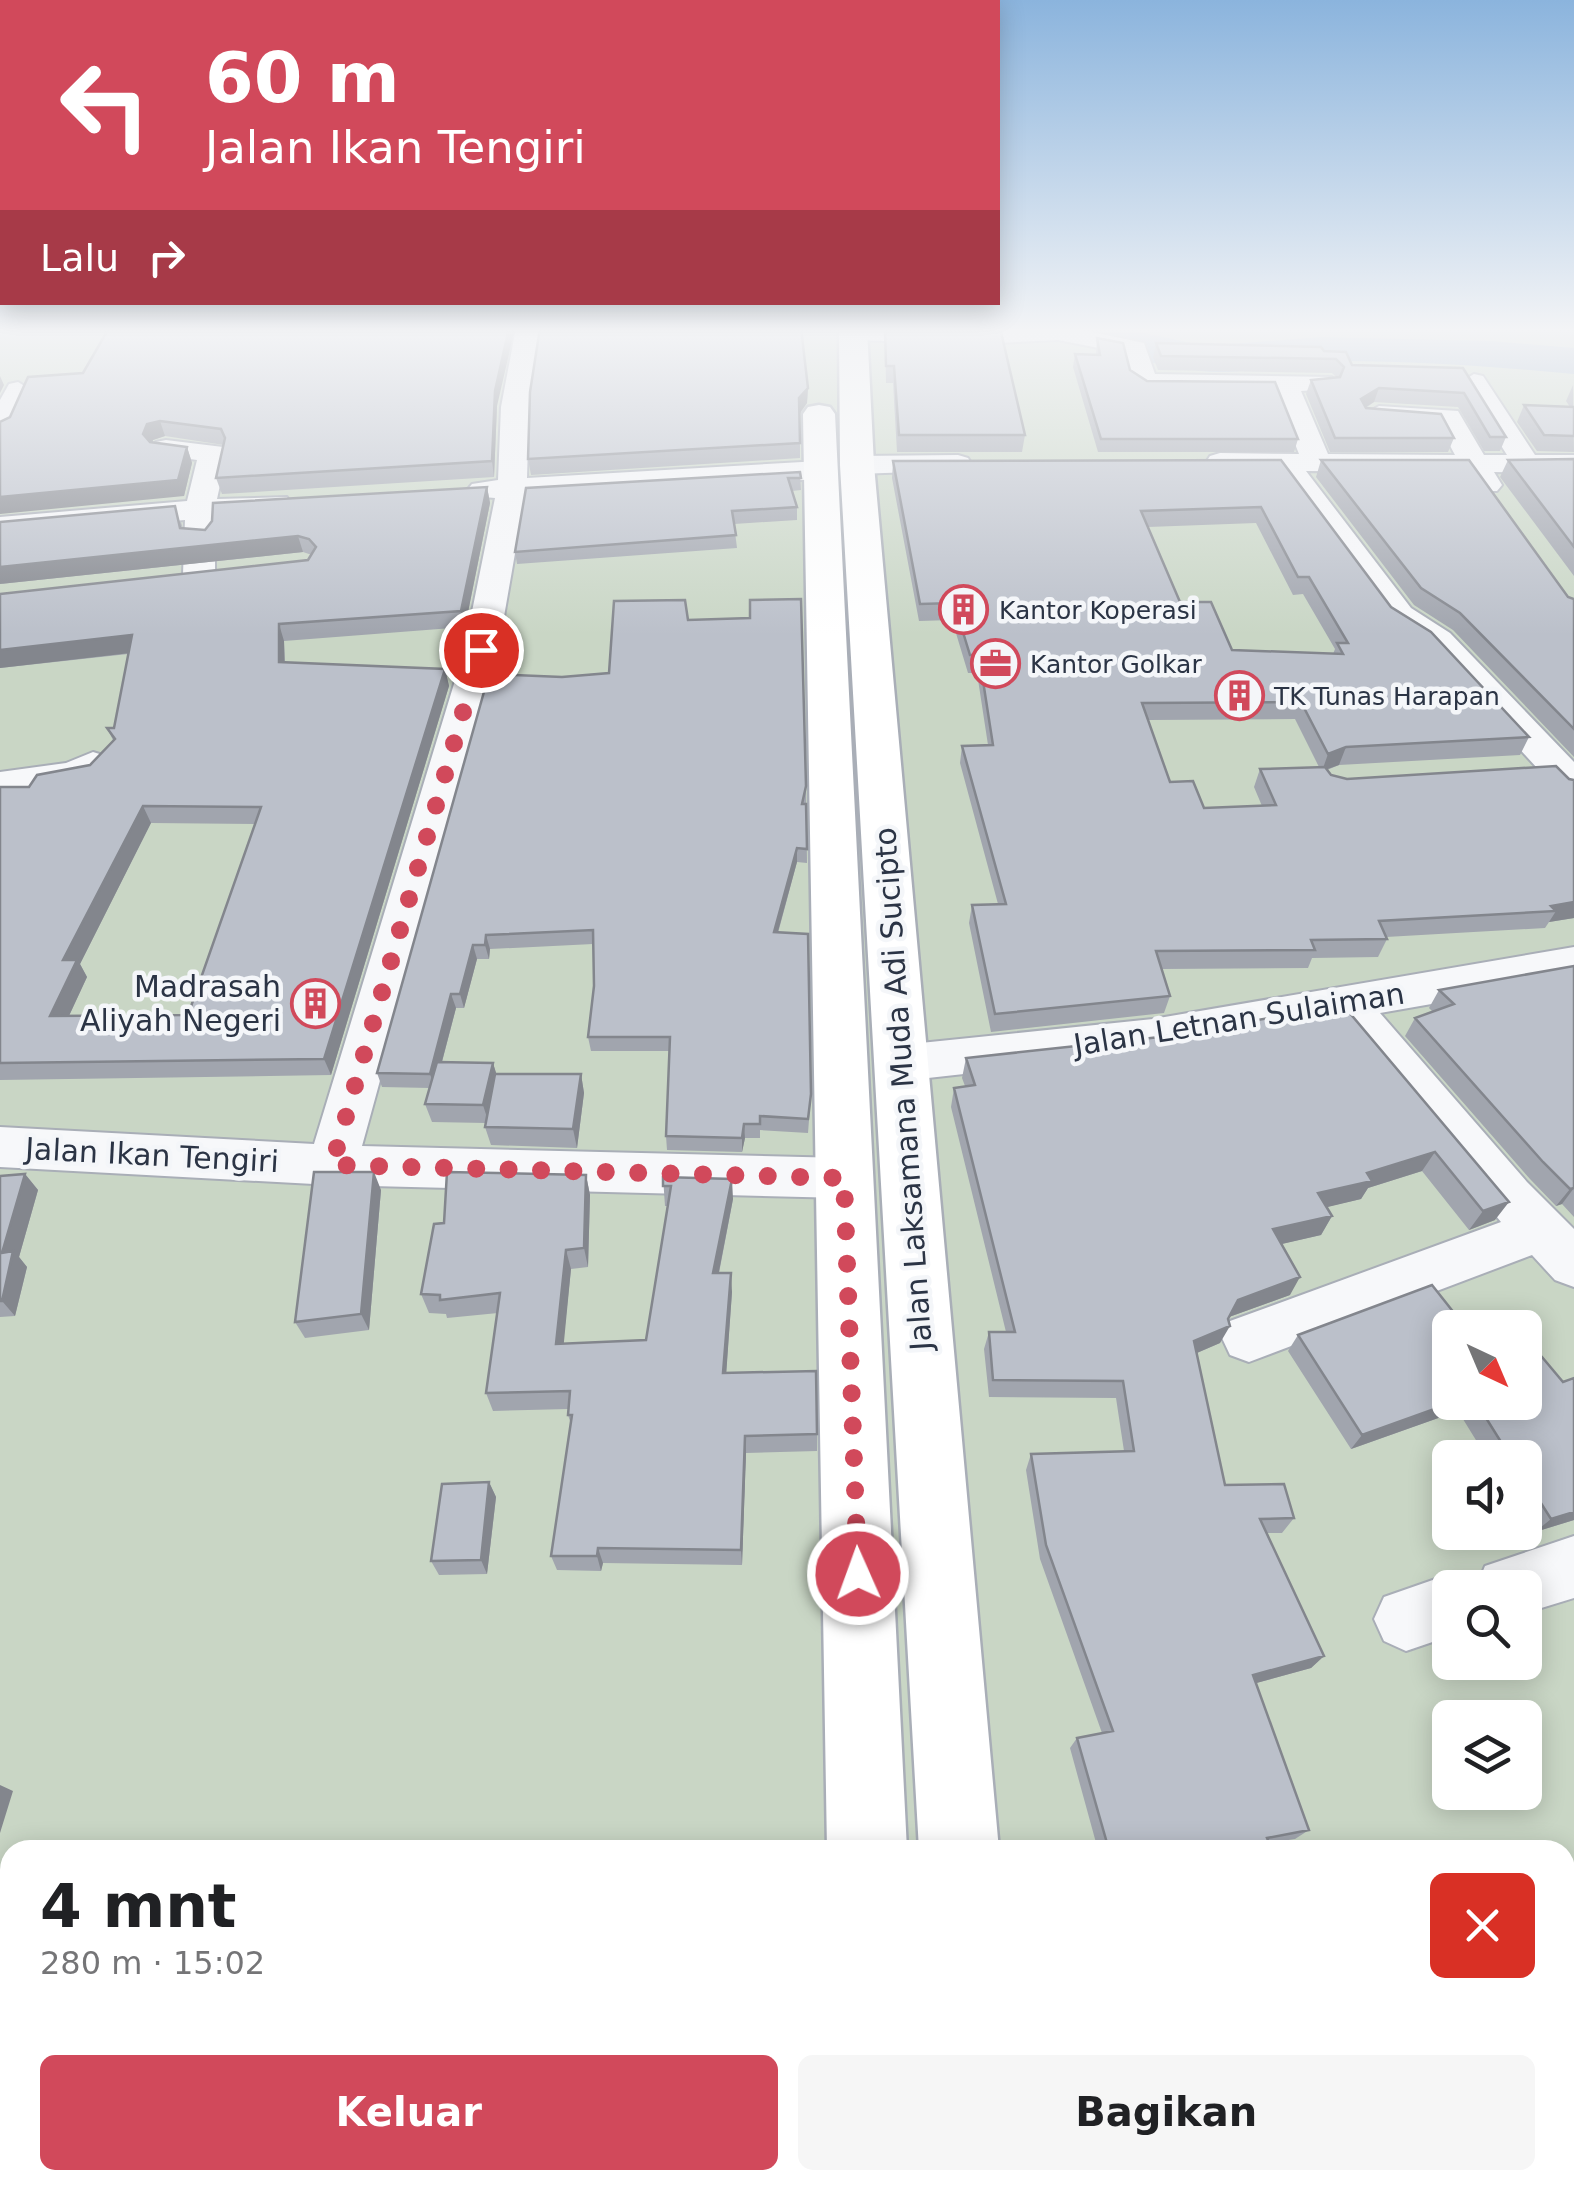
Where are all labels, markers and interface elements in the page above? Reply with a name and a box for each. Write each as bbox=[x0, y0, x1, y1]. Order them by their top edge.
text: 60 m bbox=[205, 37, 400, 119]
icon: left bbox=[40, 40, 170, 170]
text: Jalan Ikan Tengiri bbox=[205, 121, 586, 174]
icon: right bbox=[139, 230, 194, 285]
text: Lalu bbox=[40, 236, 119, 280]
building icon: Kantor Koperasi bbox=[938, 584, 990, 636]
place label: Kantor Koperasi bbox=[999, 596, 1197, 625]
pin bbox=[439, 608, 524, 693]
icon: arrive bbox=[454, 623, 509, 678]
office icon: Kantor Golkar bbox=[969, 638, 1021, 690]
place label: Kantor Golkar bbox=[1030, 650, 1202, 679]
building icon: TK Tunas Harapan bbox=[1213, 670, 1265, 722]
place label: TK Tunas Harapan bbox=[1273, 682, 1500, 711]
street label: Jalan Laksamana Muda Adi Sucipto bbox=[867, 826, 939, 1354]
place label: Madrasah Aliyah Negeri bbox=[80, 969, 281, 1038]
street label: Jalan Letnan Sulaiman bbox=[1069, 976, 1407, 1063]
building icon: Madrasah Aliyah Negeri bbox=[290, 977, 342, 1029]
street label: Jalan Ikan Tengiri bbox=[22, 1131, 280, 1179]
north arrow bbox=[1432, 1310, 1542, 1420]
map controls bbox=[1432, 1310, 1542, 1810]
button: sound bbox=[1432, 1440, 1542, 1550]
position arrow bbox=[806, 1522, 910, 1626]
button: search bbox=[1432, 1570, 1542, 1680]
button: layers bbox=[1432, 1700, 1542, 1810]
text: 4 mnt bbox=[40, 1871, 237, 1941]
button: close bbox=[1430, 1873, 1535, 1978]
text: 280 m · 15:02 bbox=[40, 1944, 265, 1982]
button: Keluar bbox=[40, 2055, 778, 2170]
button: Bagikan bbox=[798, 2055, 1535, 2170]

